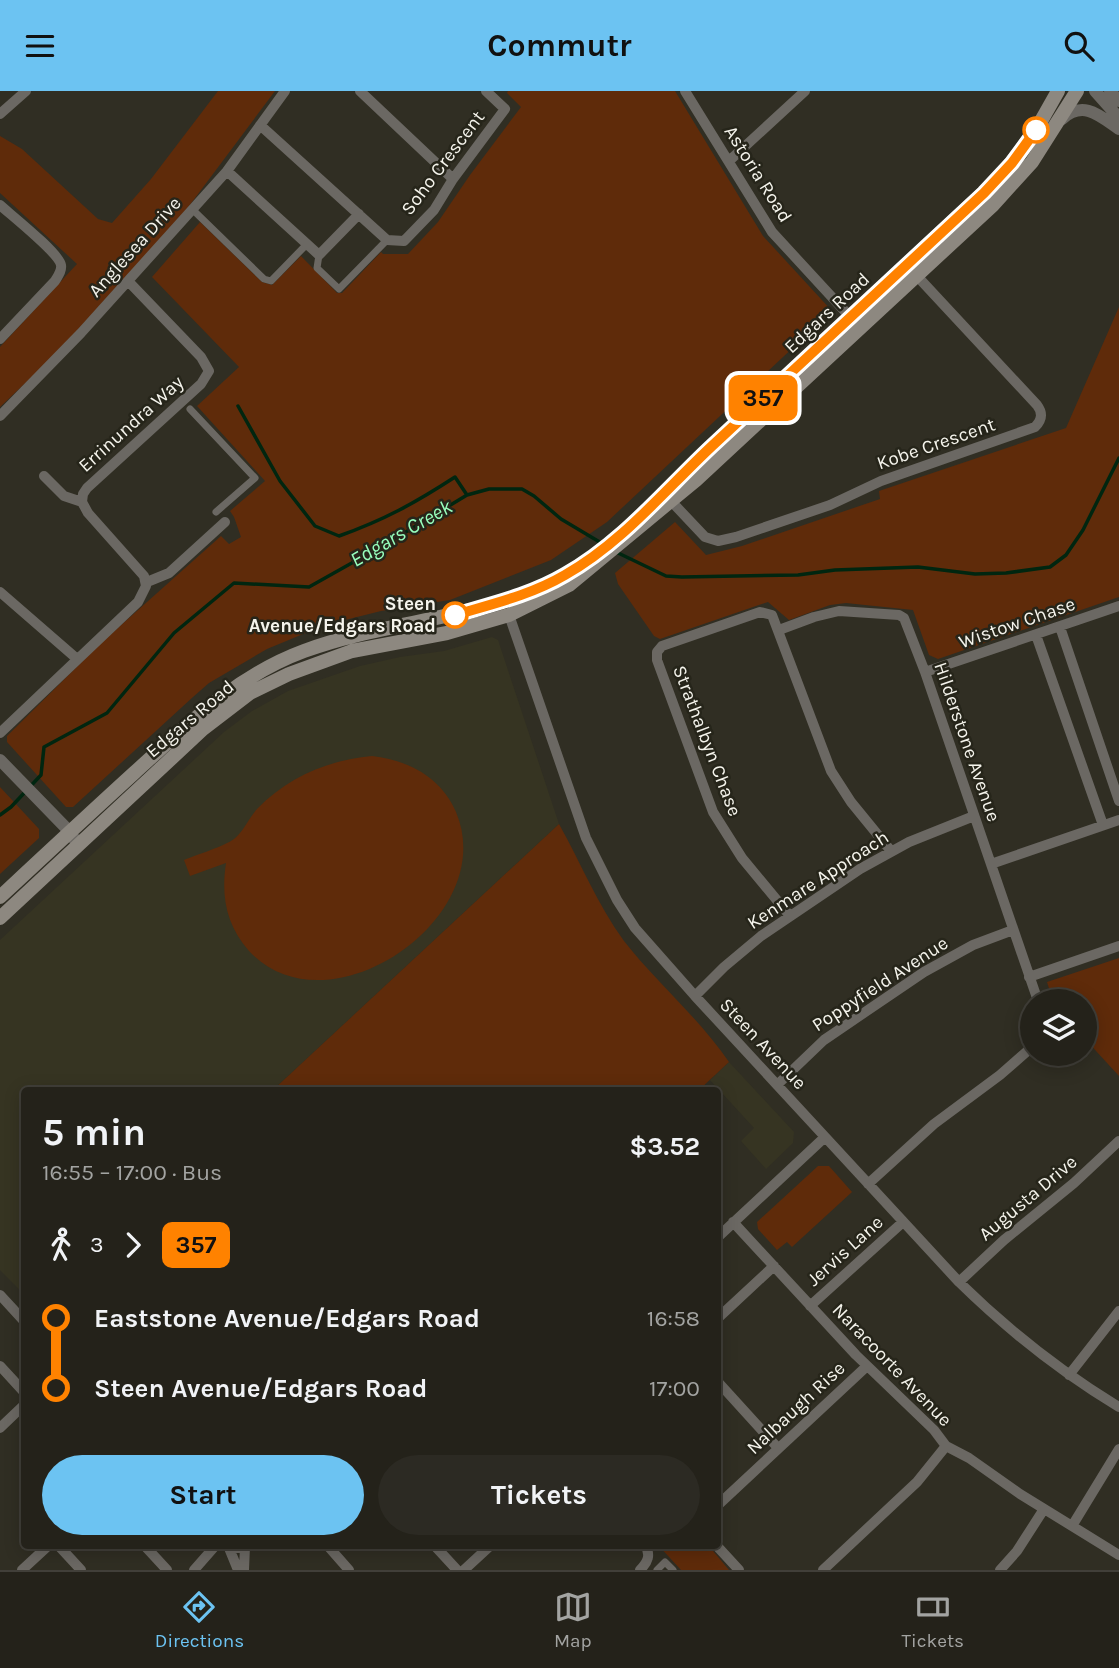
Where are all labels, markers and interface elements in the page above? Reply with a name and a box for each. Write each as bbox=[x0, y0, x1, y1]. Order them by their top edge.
icon: menu bbox=[21, 27, 59, 65]
text: Commutr bbox=[487, 27, 632, 64]
icon: search bbox=[1060, 27, 1098, 65]
street label: Soho Crescent bbox=[397, 107, 489, 219]
unlabelled marker bbox=[1023, 117, 1049, 143]
street label: Astoria Road bbox=[720, 122, 796, 226]
street label: Anglesea Drive bbox=[84, 192, 186, 302]
street label: Edgars Road bbox=[780, 268, 874, 358]
street label: Errinundra Way bbox=[74, 371, 188, 477]
line badge: 357 bbox=[723, 375, 803, 421]
text: 357 bbox=[743, 384, 783, 412]
street label: Kobe Crescent bbox=[874, 413, 998, 475]
water label: Edgars Creek bbox=[346, 494, 456, 572]
place label: Steen Avenue/Edgars Road bbox=[249, 593, 436, 637]
street label: Wistow Chase bbox=[956, 593, 1078, 653]
marker: Steen Avenue/Edgars Road bbox=[442, 602, 468, 628]
street label: Hilderstone Avenue bbox=[929, 659, 1005, 825]
street label: Strathalbyn Chase bbox=[668, 662, 746, 820]
street label: Edgars Road bbox=[141, 676, 239, 762]
street label: Kenmare Approach bbox=[743, 826, 893, 934]
street label: Poppyfield Avenue bbox=[808, 932, 952, 1036]
map controls bbox=[1020, 989, 1097, 1066]
button: layers bbox=[1020, 989, 1097, 1066]
street label: Steen Avenue bbox=[715, 994, 811, 1094]
text: 5 min bbox=[42, 1110, 146, 1155]
text: $3.52 bbox=[629, 1131, 700, 1162]
street label: Augusta Drive bbox=[975, 1151, 1081, 1245]
text: 16:55 – 17:00 · Bus bbox=[42, 1159, 222, 1186]
street label: Jervis Lane bbox=[802, 1211, 888, 1291]
icon: walk bbox=[42, 1226, 80, 1264]
icon: forward bbox=[114, 1226, 152, 1264]
text: 3 bbox=[90, 1231, 104, 1258]
text: 357 bbox=[176, 1231, 216, 1259]
street label: Naracoorte Avenue bbox=[828, 1299, 956, 1431]
text: Eaststone Avenue/Edgars Road bbox=[94, 1303, 480, 1334]
text: 16:58 bbox=[647, 1305, 700, 1332]
street label: Nalbaugh Rise bbox=[743, 1357, 849, 1459]
text: Steen Avenue/Edgars Road bbox=[94, 1373, 427, 1404]
text: 17:00 bbox=[649, 1375, 700, 1402]
button: Start bbox=[42, 1455, 364, 1535]
button: Tickets bbox=[378, 1455, 700, 1535]
tab: Directions bbox=[155, 1588, 244, 1652]
tab: Map bbox=[554, 1588, 592, 1652]
tab: Tickets bbox=[902, 1588, 964, 1652]

